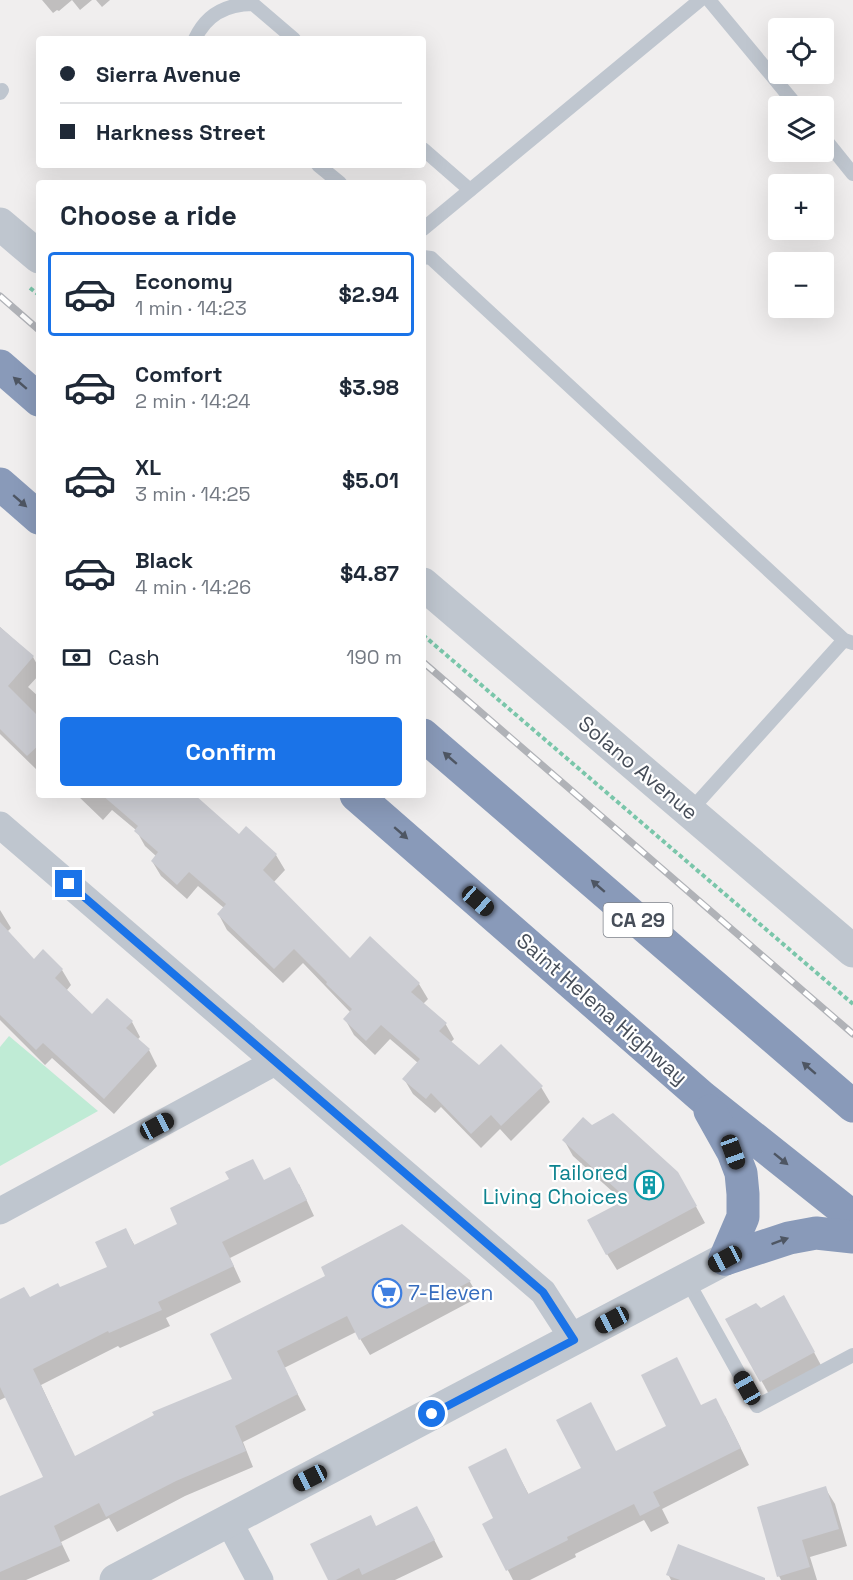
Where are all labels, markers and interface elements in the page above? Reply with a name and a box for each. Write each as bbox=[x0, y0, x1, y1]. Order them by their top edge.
map controls bbox=[768, 18, 834, 318]
button: locate bbox=[768, 18, 834, 84]
text: Sierra Avenue bbox=[96, 60, 241, 88]
button: layers bbox=[768, 96, 834, 162]
text: Harkness Street bbox=[96, 118, 266, 146]
button: + bbox=[768, 174, 834, 240]
text: Choose a ride bbox=[60, 198, 237, 233]
button: − bbox=[768, 252, 834, 318]
icon: car bbox=[63, 267, 117, 321]
text: Economy bbox=[135, 267, 233, 295]
text: $2.94 bbox=[338, 280, 399, 308]
text: 1 min · 14:23 bbox=[135, 295, 247, 321]
icon: car bbox=[63, 360, 117, 414]
text: Comfort bbox=[135, 360, 223, 388]
text: $3.98 bbox=[339, 373, 399, 401]
one-way arrow bbox=[12, 376, 27, 390]
text: 2 min · 14:24 bbox=[135, 388, 250, 414]
icon: car bbox=[63, 453, 117, 507]
text: XL bbox=[135, 453, 161, 481]
text: $5.01 bbox=[342, 466, 399, 494]
text: 3 min · 14:25 bbox=[135, 481, 251, 507]
one-way arrow bbox=[12, 494, 27, 508]
icon: car bbox=[63, 546, 117, 600]
text: Black bbox=[135, 546, 193, 574]
text: $4.87 bbox=[340, 559, 399, 587]
text: 4 min · 14:26 bbox=[135, 574, 251, 600]
icon: cash bbox=[60, 641, 93, 674]
text: Cash bbox=[108, 643, 160, 671]
text: 190 m bbox=[346, 644, 402, 670]
street label: Solano Avenue bbox=[573, 710, 704, 826]
button: Confirm bbox=[60, 717, 402, 786]
one-way arrow bbox=[443, 752, 458, 765]
one-way arrow bbox=[393, 827, 408, 840]
route end bbox=[55, 870, 82, 897]
one-way arrow bbox=[590, 879, 606, 892]
car bbox=[459, 882, 497, 920]
road number: CA 29 bbox=[604, 903, 672, 937]
street label: Saint Helena Highway bbox=[511, 927, 694, 1090]
one-way arrow bbox=[802, 1062, 817, 1075]
car bbox=[137, 1110, 177, 1142]
car bbox=[718, 1132, 748, 1172]
one-way arrow bbox=[773, 1153, 789, 1166]
place label: Tailored Living Choices bbox=[483, 1159, 628, 1210]
building icon: Tailored Living Choices bbox=[633, 1169, 665, 1201]
one-way arrow bbox=[771, 1236, 789, 1246]
car bbox=[705, 1243, 745, 1275]
supermarket icon: 7-Eleven bbox=[371, 1277, 403, 1309]
place label: 7-Eleven bbox=[408, 1279, 493, 1306]
car bbox=[592, 1304, 632, 1336]
car bbox=[730, 1368, 764, 1408]
route start bbox=[418, 1400, 445, 1427]
car bbox=[290, 1462, 330, 1494]

